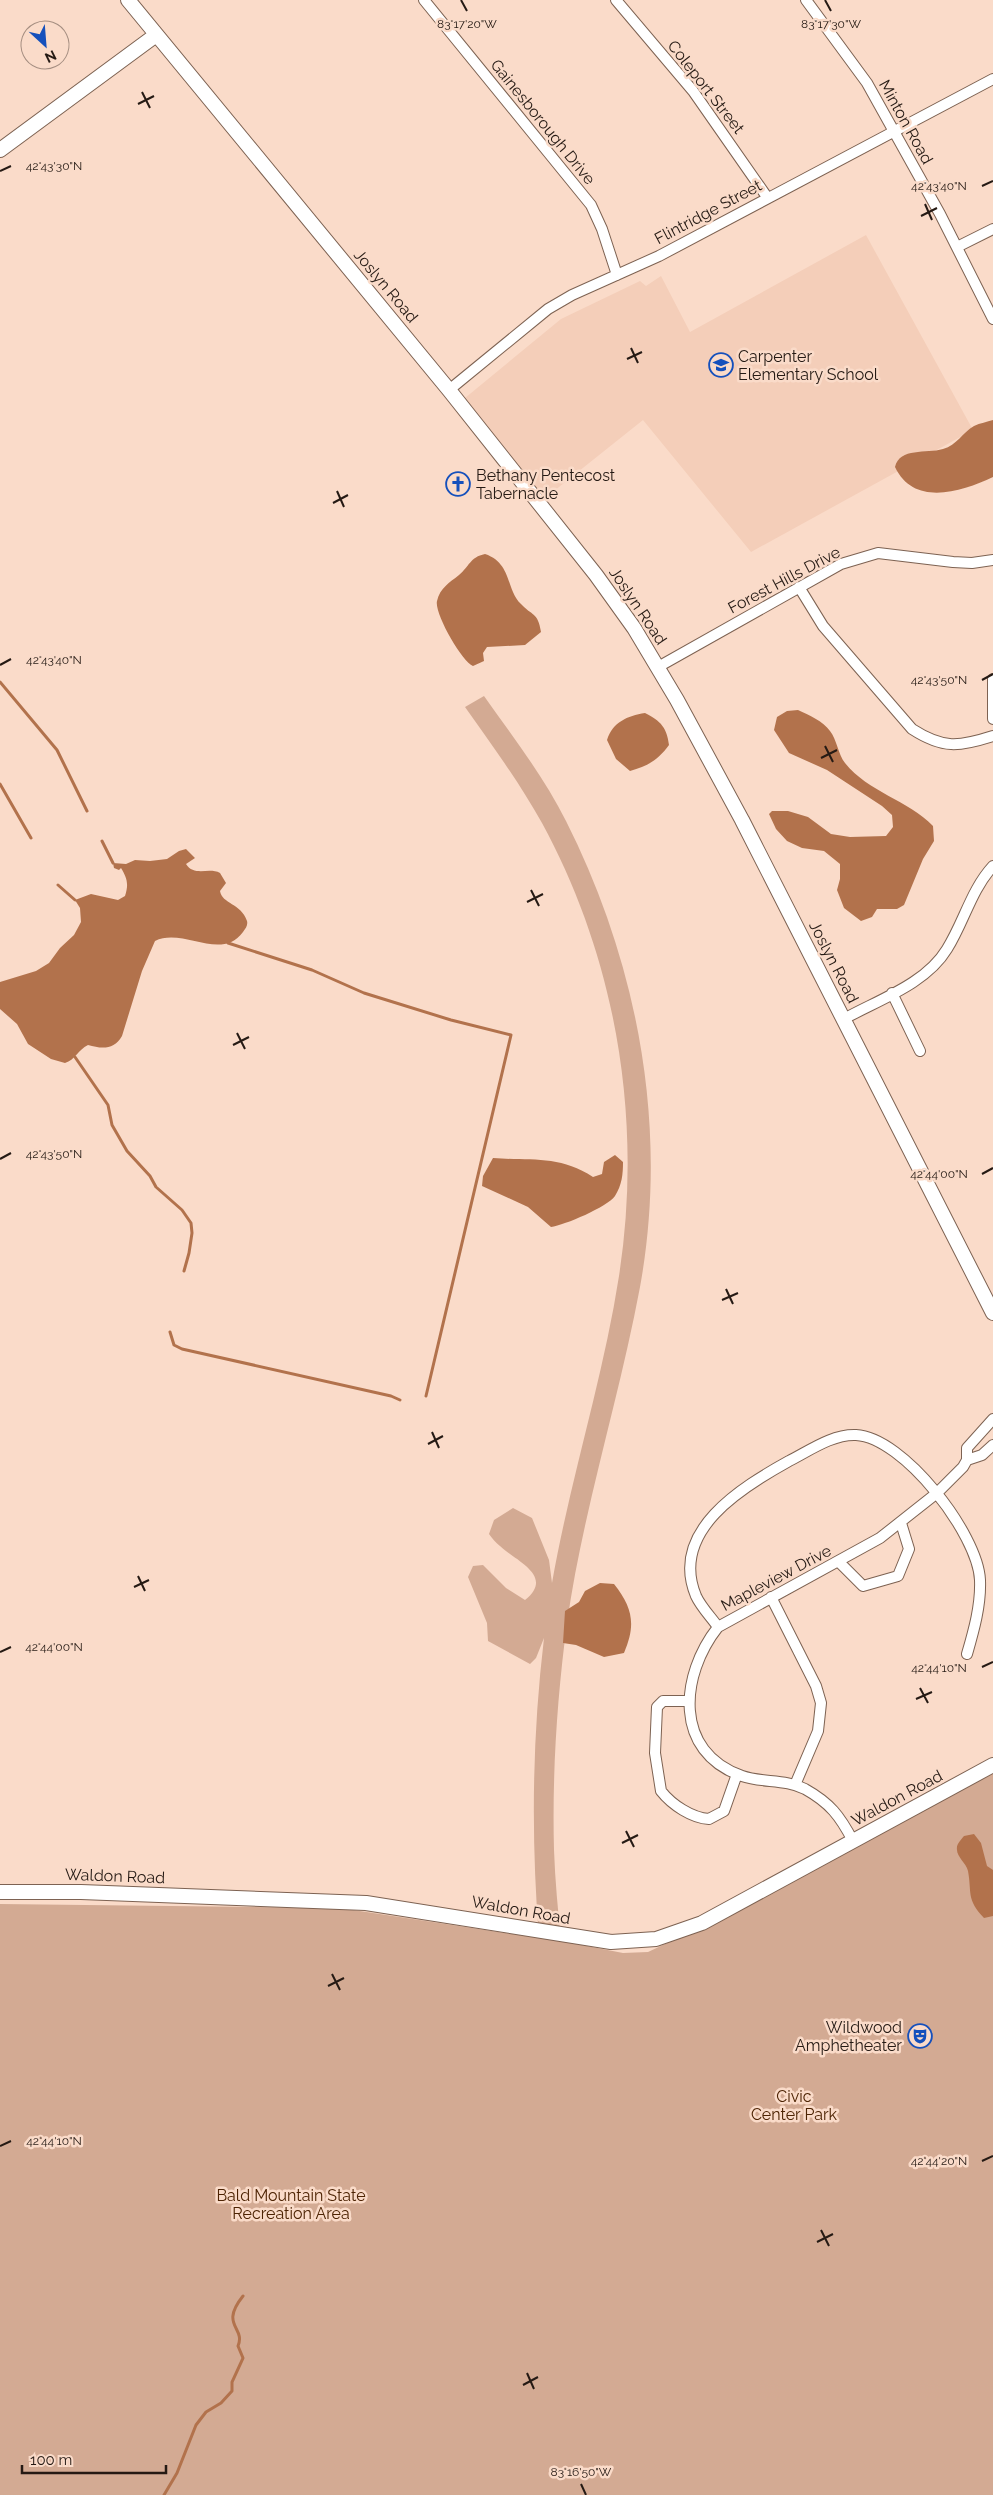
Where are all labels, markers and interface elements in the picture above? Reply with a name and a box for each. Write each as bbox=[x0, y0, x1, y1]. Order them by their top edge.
text: 83°17'20"W bbox=[437, 17, 497, 31]
text: 83°17'30"W bbox=[801, 17, 861, 31]
north arrow bbox=[20, 20, 70, 70]
street label: Coleport Street bbox=[664, 37, 749, 138]
text: N bbox=[42, 47, 59, 66]
street label: Gainesborough Drive bbox=[487, 56, 599, 188]
street label: Minton Road bbox=[875, 77, 937, 167]
text: 42°43'30"N bbox=[26, 159, 82, 173]
street label: Flintridge Street bbox=[651, 175, 765, 248]
text: 42°43'40"N bbox=[911, 179, 967, 193]
street label: Joslyn Road bbox=[350, 246, 422, 326]
place label: Carpenter Elementary School bbox=[738, 347, 879, 384]
school or university icon: Carpenter Elementary School bbox=[708, 352, 734, 378]
place label: Bethany Pentecost Tabernacle bbox=[476, 466, 616, 503]
church icon: Bethany Pentecost Tabernacle bbox=[445, 471, 471, 497]
street label: Forest Hills Drive bbox=[725, 542, 843, 618]
street label: Joslyn Road bbox=[605, 564, 671, 648]
text: 42°43'40"N bbox=[26, 653, 82, 667]
text: 42°43'50"N bbox=[911, 673, 967, 687]
street label: Joslyn Road bbox=[805, 918, 863, 1006]
text: 42°43'50"N bbox=[26, 1147, 82, 1161]
text: 42°44'00"N bbox=[910, 1167, 968, 1181]
street label: Mapleview Drive bbox=[718, 1541, 834, 1615]
text: 42°44'00"N bbox=[25, 1640, 83, 1654]
text: 42°44'10"N bbox=[911, 1661, 967, 1675]
street label: Waldon Road bbox=[848, 1766, 946, 1830]
street label: Waldon Road bbox=[65, 1865, 165, 1887]
street label: Waldon Road bbox=[470, 1892, 572, 1928]
place label: Wildwood Amphetheater bbox=[795, 2018, 902, 2055]
theatre icon: Wildwood Amphetheater bbox=[907, 2023, 933, 2049]
park label: Civic Center Park bbox=[751, 2087, 838, 2124]
text: 42°44'10"N bbox=[26, 2134, 82, 2148]
text: 42°44'20"N bbox=[911, 2154, 967, 2168]
park label: Bald Mountain State Recreation Area bbox=[216, 2186, 366, 2223]
scale bar bbox=[22, 2442, 166, 2474]
text: 100 m bbox=[30, 2451, 72, 2469]
text: 83°16'50"W bbox=[551, 2465, 612, 2479]

